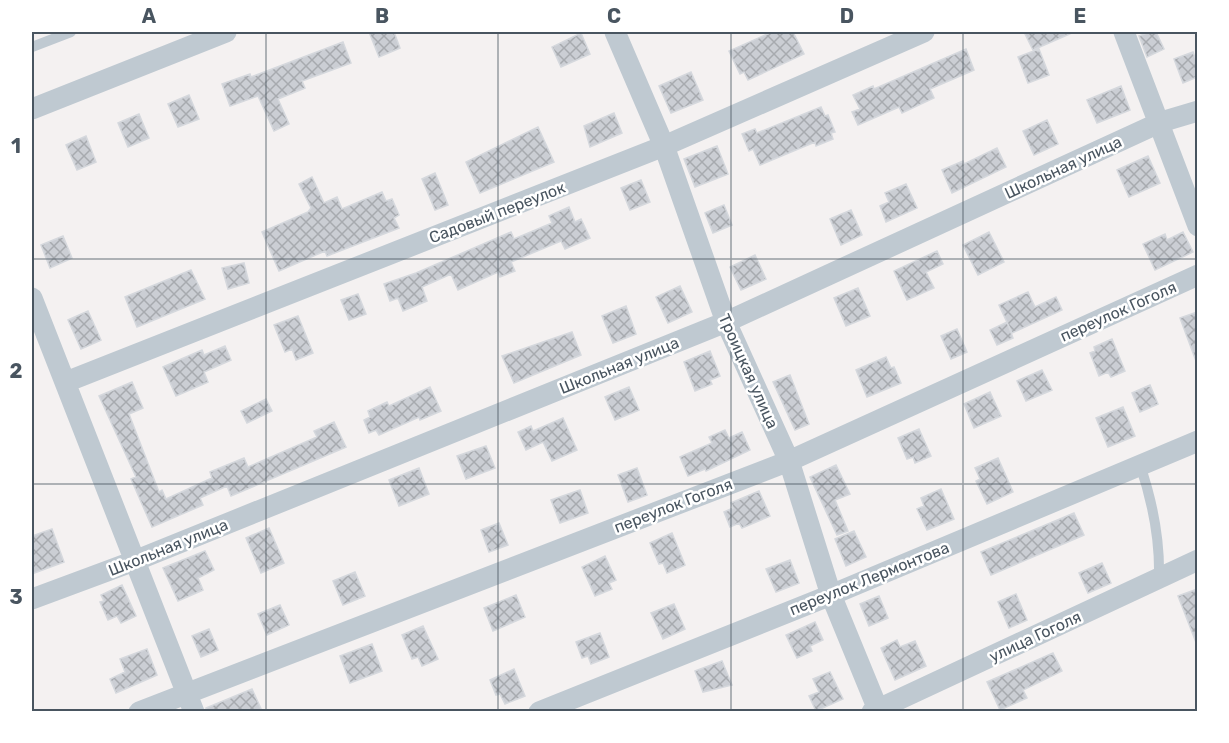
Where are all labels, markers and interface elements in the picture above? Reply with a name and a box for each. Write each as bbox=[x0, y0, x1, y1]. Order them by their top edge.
text: A bbox=[142, 4, 157, 28]
text: B bbox=[375, 4, 389, 28]
text: C bbox=[607, 4, 621, 28]
text: D bbox=[840, 4, 854, 28]
text: E bbox=[1074, 4, 1086, 28]
street label: Школьная улица bbox=[1002, 132, 1125, 203]
text: 1 bbox=[11, 134, 21, 158]
street label: Садовый переулок bbox=[426, 178, 568, 247]
street label: переулок Гоголя bbox=[1057, 277, 1179, 346]
street label: Троицкая улица bbox=[715, 311, 782, 432]
street label: Школьная улица bbox=[557, 333, 682, 398]
text: 2 bbox=[10, 359, 23, 383]
street label: переулок Гоголя bbox=[611, 474, 735, 537]
street label: Школьная улица bbox=[106, 515, 231, 580]
street label: переулок Лермонтова bbox=[787, 538, 952, 619]
text: 3 bbox=[9, 585, 23, 609]
street label: улица Гоголя bbox=[986, 607, 1084, 666]

